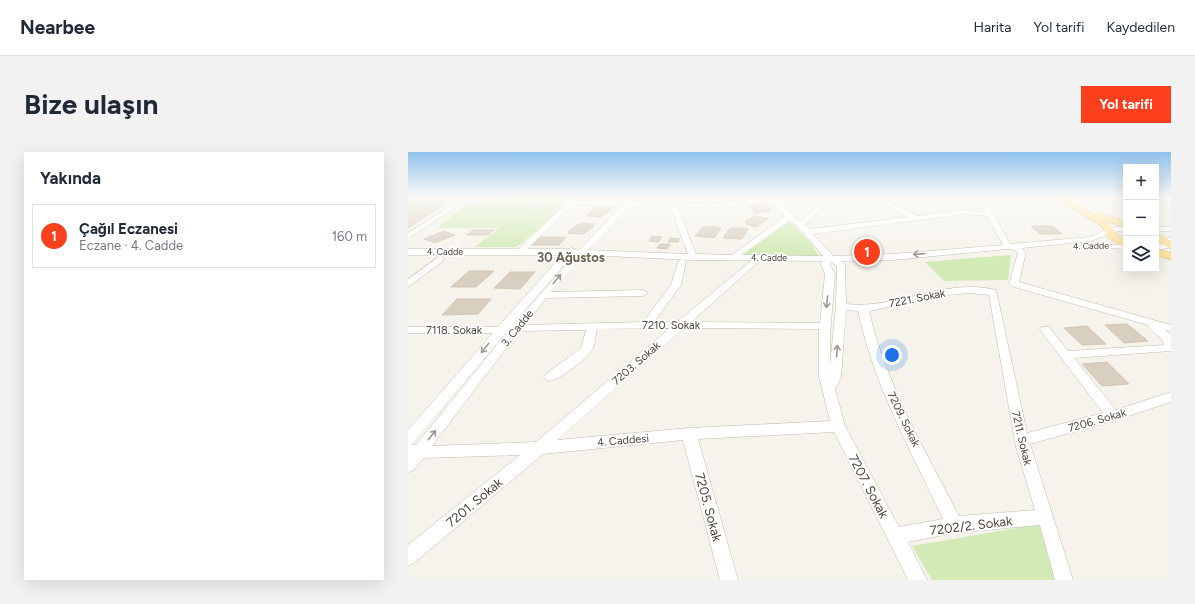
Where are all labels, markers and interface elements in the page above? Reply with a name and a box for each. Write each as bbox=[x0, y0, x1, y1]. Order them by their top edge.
text: Nearbee bbox=[20, 16, 95, 39]
text: Harita bbox=[973, 19, 1011, 36]
text: Yol tarifi bbox=[1033, 19, 1085, 36]
text: Kaydedilen bbox=[1107, 19, 1175, 36]
button: Yol tarifi bbox=[1081, 86, 1171, 123]
text: Bize ulaşın bbox=[24, 87, 158, 121]
map controls bbox=[1123, 164, 1159, 272]
button: + bbox=[1123, 164, 1159, 200]
text: Yakında bbox=[40, 168, 101, 188]
button: − bbox=[1123, 200, 1159, 236]
text: Çağıl Eczanesi bbox=[79, 220, 178, 238]
text: 1 bbox=[51, 229, 57, 244]
text: 160 m bbox=[332, 229, 367, 244]
button: layers bbox=[1123, 236, 1159, 272]
pin: 1 bbox=[854, 237, 880, 267]
text: Eczane · 4. Cadde bbox=[79, 238, 183, 253]
street label: 4. Cadde bbox=[1073, 240, 1109, 251]
street label: 4. Cadde bbox=[427, 246, 463, 257]
district label: 30 Ağustos bbox=[537, 250, 605, 265]
one-way arrow bbox=[913, 250, 926, 258]
street label: 4. Cadde bbox=[751, 252, 787, 263]
one-way arrow bbox=[553, 273, 562, 284]
street label: 7221. Sokak bbox=[888, 287, 947, 310]
one-way arrow bbox=[824, 295, 831, 308]
street label: 3. Cadde bbox=[499, 307, 536, 349]
street label: 7210. Sokak bbox=[642, 319, 701, 332]
street label: 7118. Sokak bbox=[426, 324, 483, 337]
street label: 7203. Sokak bbox=[610, 339, 664, 388]
one-way arrow bbox=[481, 343, 490, 354]
one-way arrow bbox=[833, 345, 841, 358]
your location bbox=[882, 345, 902, 365]
street label: 7209. Sokak bbox=[885, 390, 923, 449]
street label: 7206. Sokak bbox=[1067, 406, 1128, 435]
street label: 7211. Sokak bbox=[1009, 410, 1034, 467]
one-way arrow bbox=[428, 430, 437, 441]
street label: 4. Caddesi bbox=[597, 432, 649, 449]
street label: 7207. Sokak bbox=[845, 452, 892, 521]
street label: 7205. Sokak bbox=[692, 471, 725, 544]
street label: 7201. Sokak bbox=[443, 474, 506, 530]
street label: 7202/2. Sokak bbox=[929, 513, 1014, 538]

